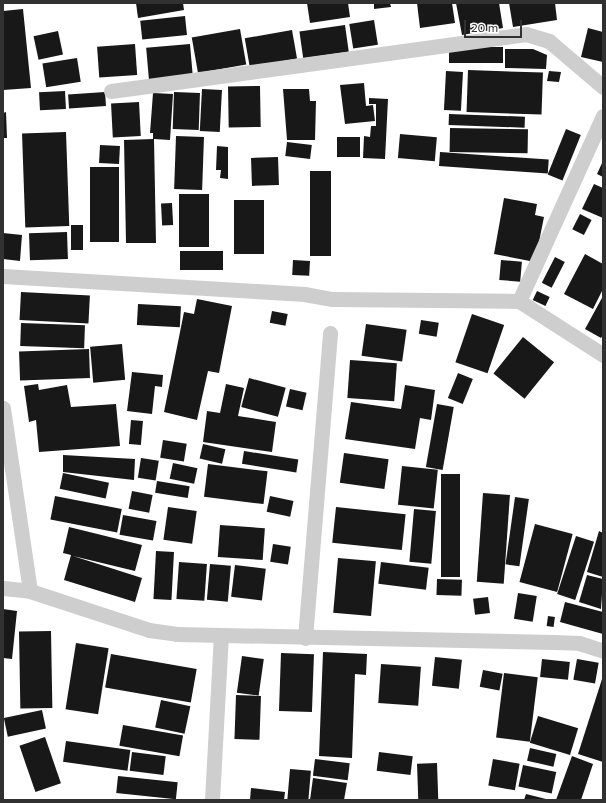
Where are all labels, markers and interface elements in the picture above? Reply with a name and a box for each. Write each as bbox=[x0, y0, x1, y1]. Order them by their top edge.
scale bar bbox=[466, 12, 524, 38]
text: 20 m bbox=[471, 20, 498, 34]

